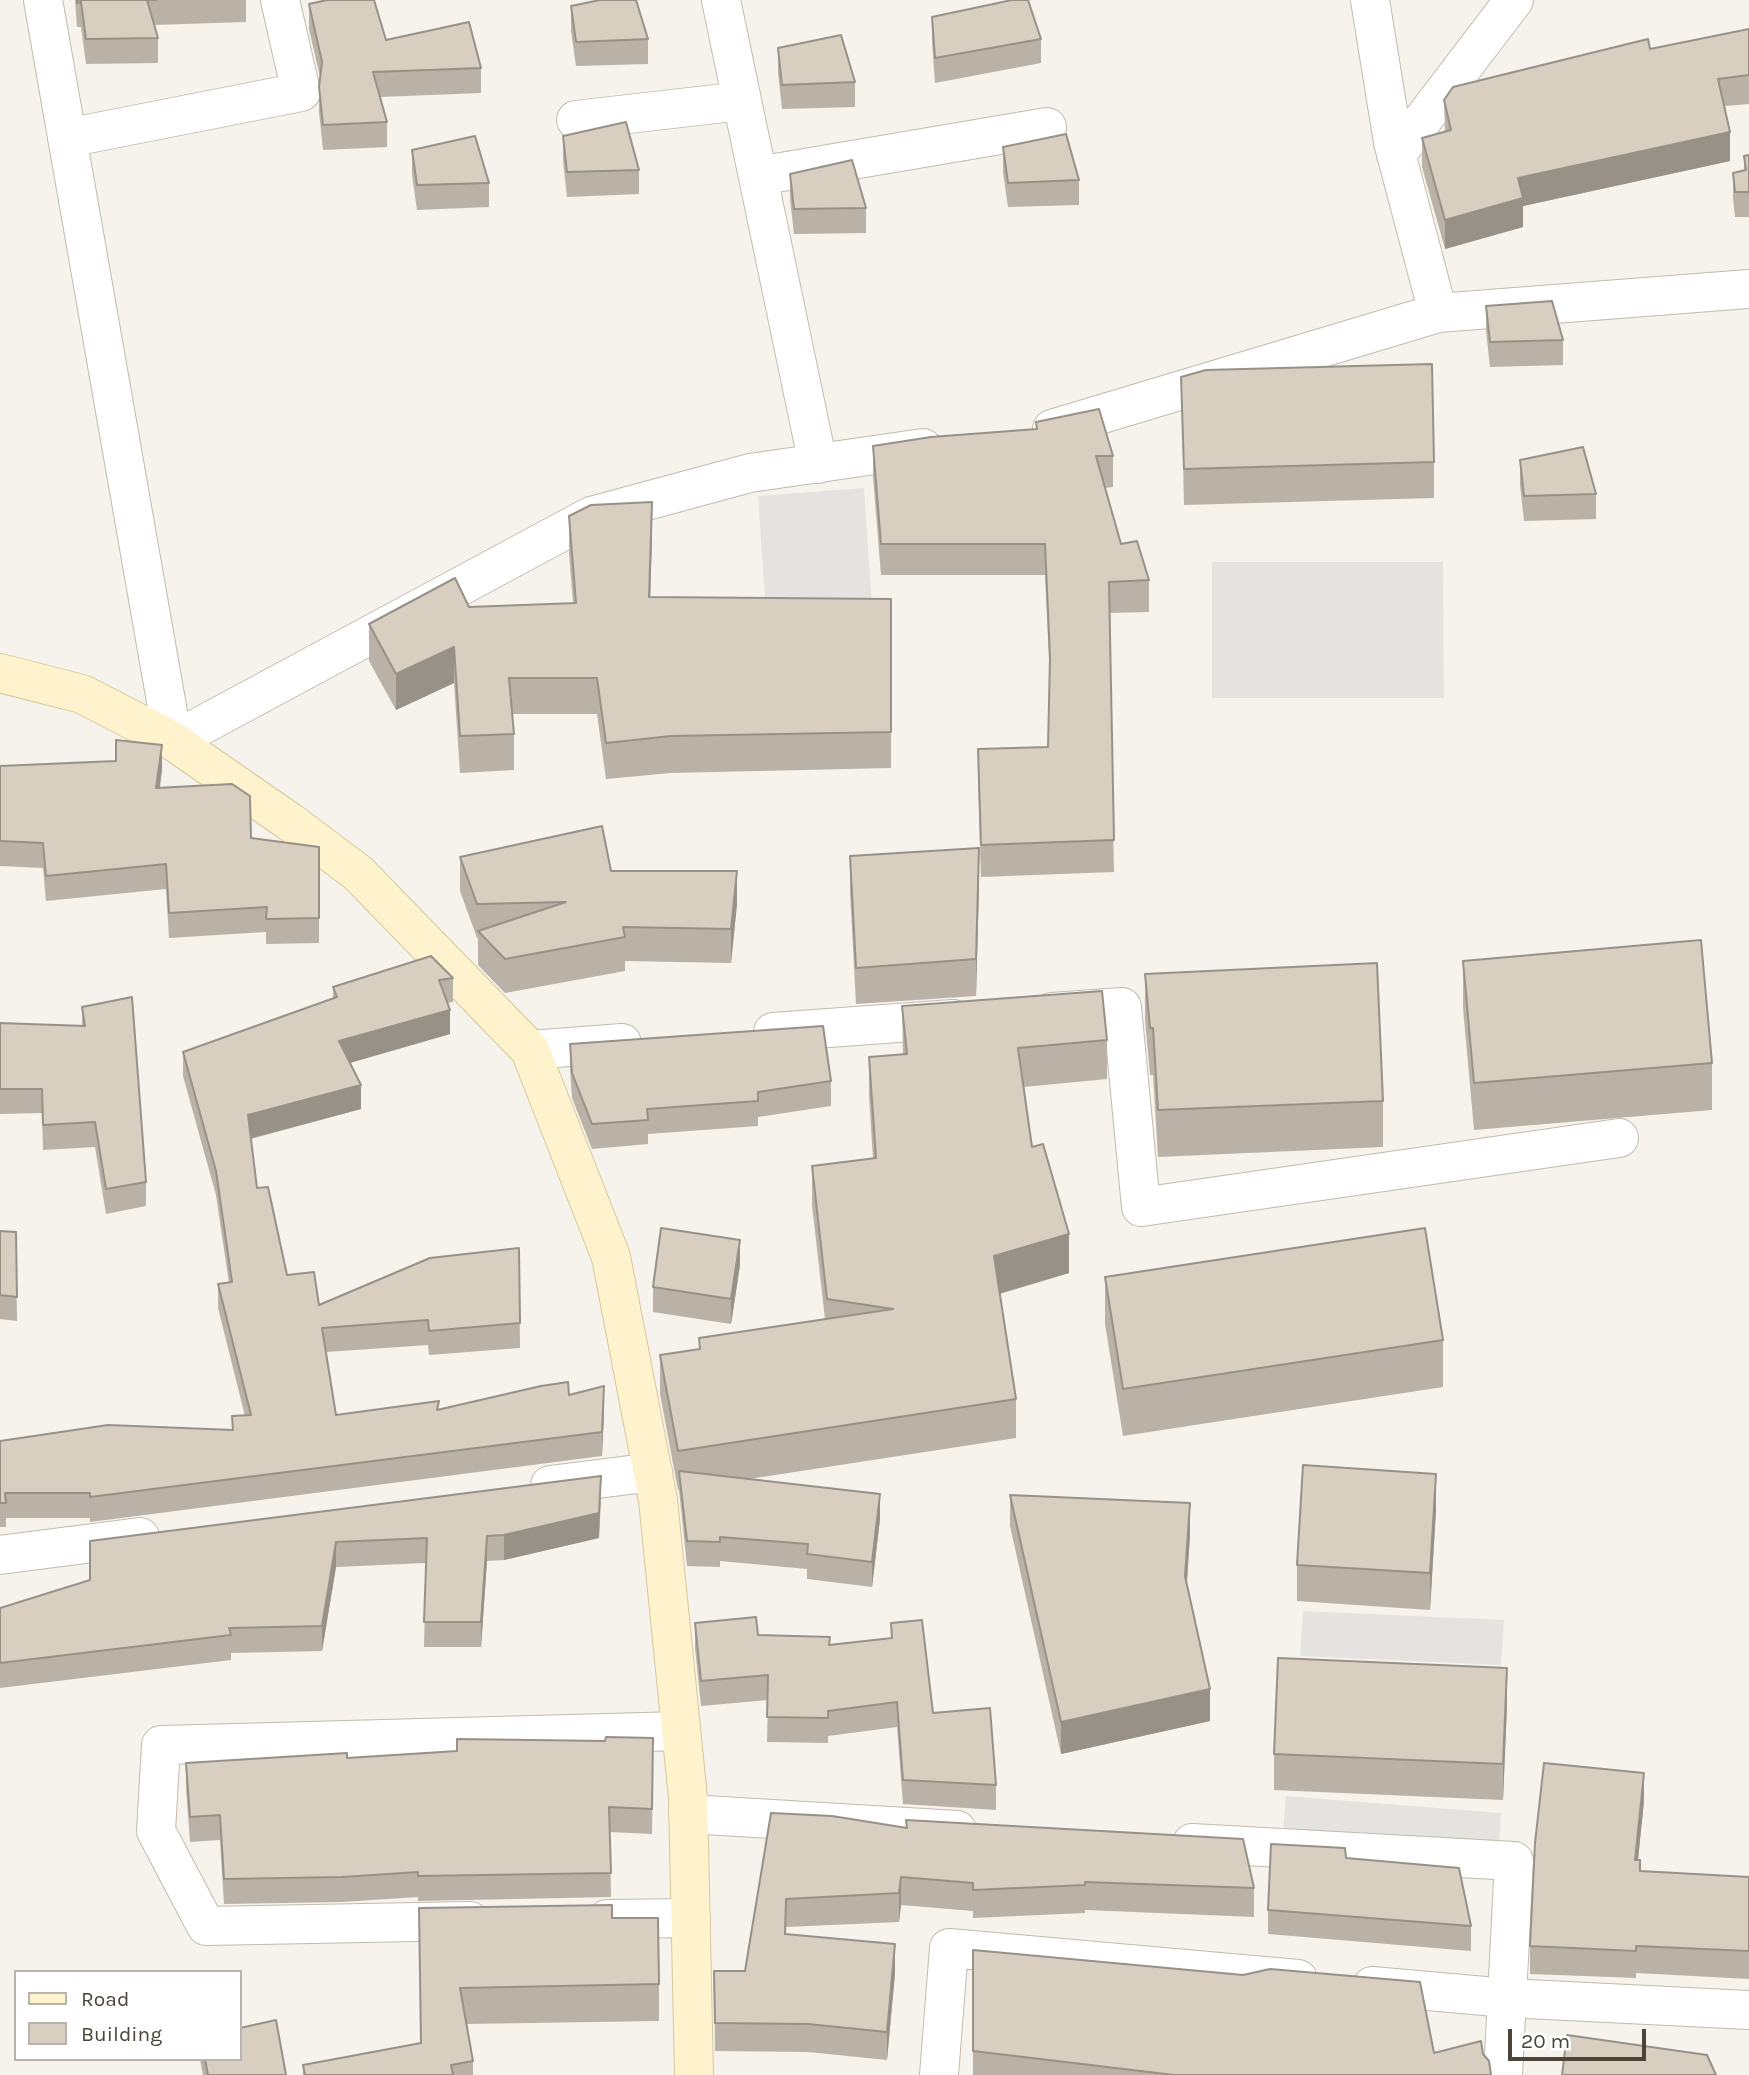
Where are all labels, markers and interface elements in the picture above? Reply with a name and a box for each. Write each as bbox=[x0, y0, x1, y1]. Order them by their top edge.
legend bbox=[14, 1970, 242, 2061]
text: Road bbox=[81, 1987, 129, 2011]
scale bar bbox=[1511, 2016, 1649, 2060]
text: Building bbox=[81, 2022, 162, 2046]
text: 20 m bbox=[1521, 2029, 1570, 2053]

